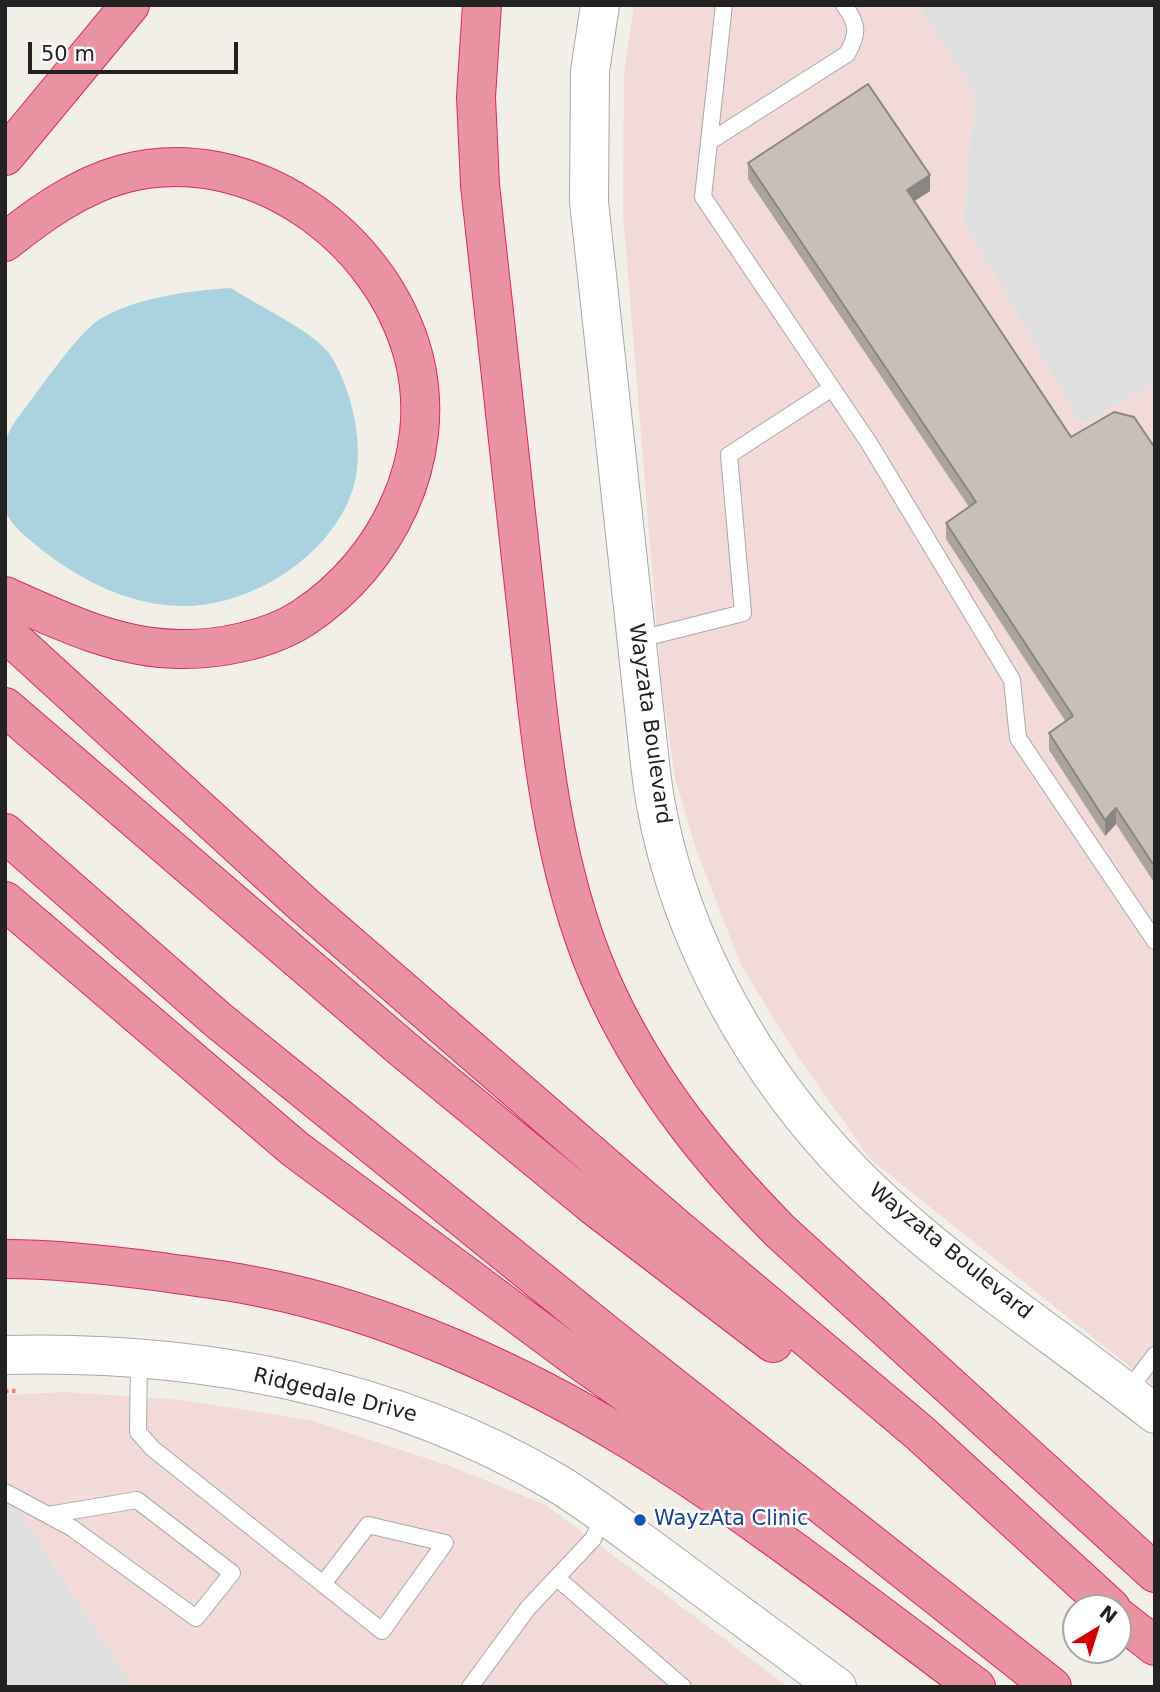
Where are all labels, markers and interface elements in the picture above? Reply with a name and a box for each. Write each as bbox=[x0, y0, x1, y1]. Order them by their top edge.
scale bar bbox=[32, 28, 242, 72]
text: 50 m bbox=[41, 42, 95, 66]
street label: Wayzata Boulevard bbox=[622, 622, 676, 826]
street label: Wayzata Boulevard bbox=[863, 1178, 1037, 1326]
street label: Ridgedale Drive bbox=[251, 1363, 419, 1429]
place label: WayzAta Clinic bbox=[654, 1507, 809, 1533]
marker: WayzAta Clinic bbox=[632, 1512, 648, 1528]
north arrow bbox=[1062, 1594, 1132, 1664]
text: N bbox=[1096, 1600, 1122, 1628]

